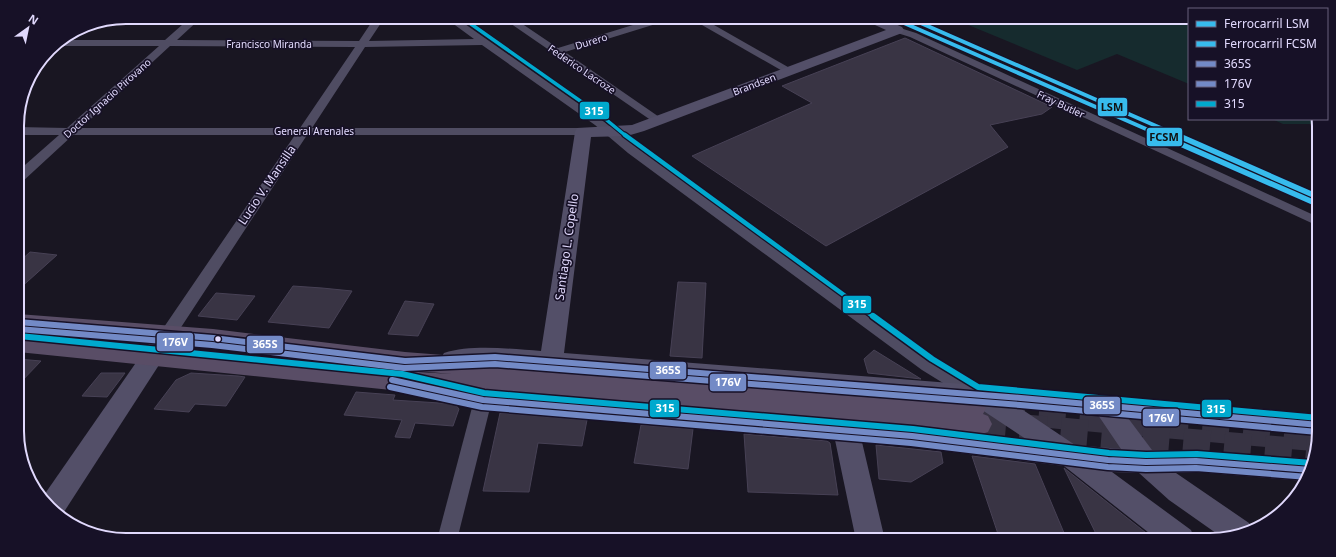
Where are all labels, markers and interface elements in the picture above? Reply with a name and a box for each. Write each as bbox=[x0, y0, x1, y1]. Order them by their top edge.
north arrow bbox=[8, 8, 48, 48]
legend bbox=[1188, 8, 1328, 120]
text: N bbox=[26, 10, 42, 28]
text: Ferrocarril LSM bbox=[1224, 15, 1309, 32]
street label: Durero bbox=[573, 29, 609, 53]
text: Ferrocarril FCSM bbox=[1224, 35, 1317, 52]
street label: Francisco Miranda bbox=[226, 37, 312, 51]
street label: Federico Lacroze bbox=[545, 41, 619, 97]
street label: Doctor Ignacio Pirovano bbox=[60, 55, 154, 141]
text: 365S bbox=[1224, 55, 1252, 72]
street label: Brandsen bbox=[730, 69, 778, 99]
text: 176V bbox=[1224, 75, 1253, 92]
street label: Fray Butler bbox=[1035, 87, 1087, 121]
text: 315 bbox=[1224, 95, 1245, 112]
line badge: LSM bbox=[1097, 97, 1128, 117]
text: LSM bbox=[1101, 99, 1123, 114]
line badge: 315 bbox=[579, 101, 610, 120]
text: 315 bbox=[585, 103, 603, 118]
street label: General Arenales bbox=[274, 124, 354, 138]
line badge: FCSM bbox=[1146, 127, 1183, 147]
text: FCSM bbox=[1149, 129, 1179, 144]
street label: Lucio V. Mansilla bbox=[234, 142, 300, 228]
street label: Santiago L. Copello bbox=[551, 192, 582, 301]
line badge: 315 bbox=[842, 295, 872, 314]
text: 315 bbox=[848, 296, 866, 311]
line badge: 176V bbox=[156, 332, 194, 352]
text: 176V bbox=[162, 334, 189, 349]
unlabelled marker bbox=[213, 334, 223, 344]
line badge: 365S bbox=[246, 335, 284, 354]
text: 365S bbox=[253, 336, 277, 351]
line badge: 365S bbox=[649, 361, 687, 380]
text: 365S bbox=[656, 362, 680, 377]
line badge: 176V bbox=[709, 373, 747, 392]
text: 176V bbox=[715, 374, 742, 389]
line badge: 365S bbox=[1083, 396, 1121, 415]
text: 365S bbox=[1090, 397, 1114, 412]
line badge: 315 bbox=[649, 399, 680, 418]
line badge: 315 bbox=[1201, 399, 1232, 418]
text: 315 bbox=[656, 400, 674, 415]
text: 315 bbox=[1207, 401, 1225, 416]
line badge: 176V bbox=[1142, 408, 1180, 427]
text: 176V bbox=[1148, 410, 1175, 425]

